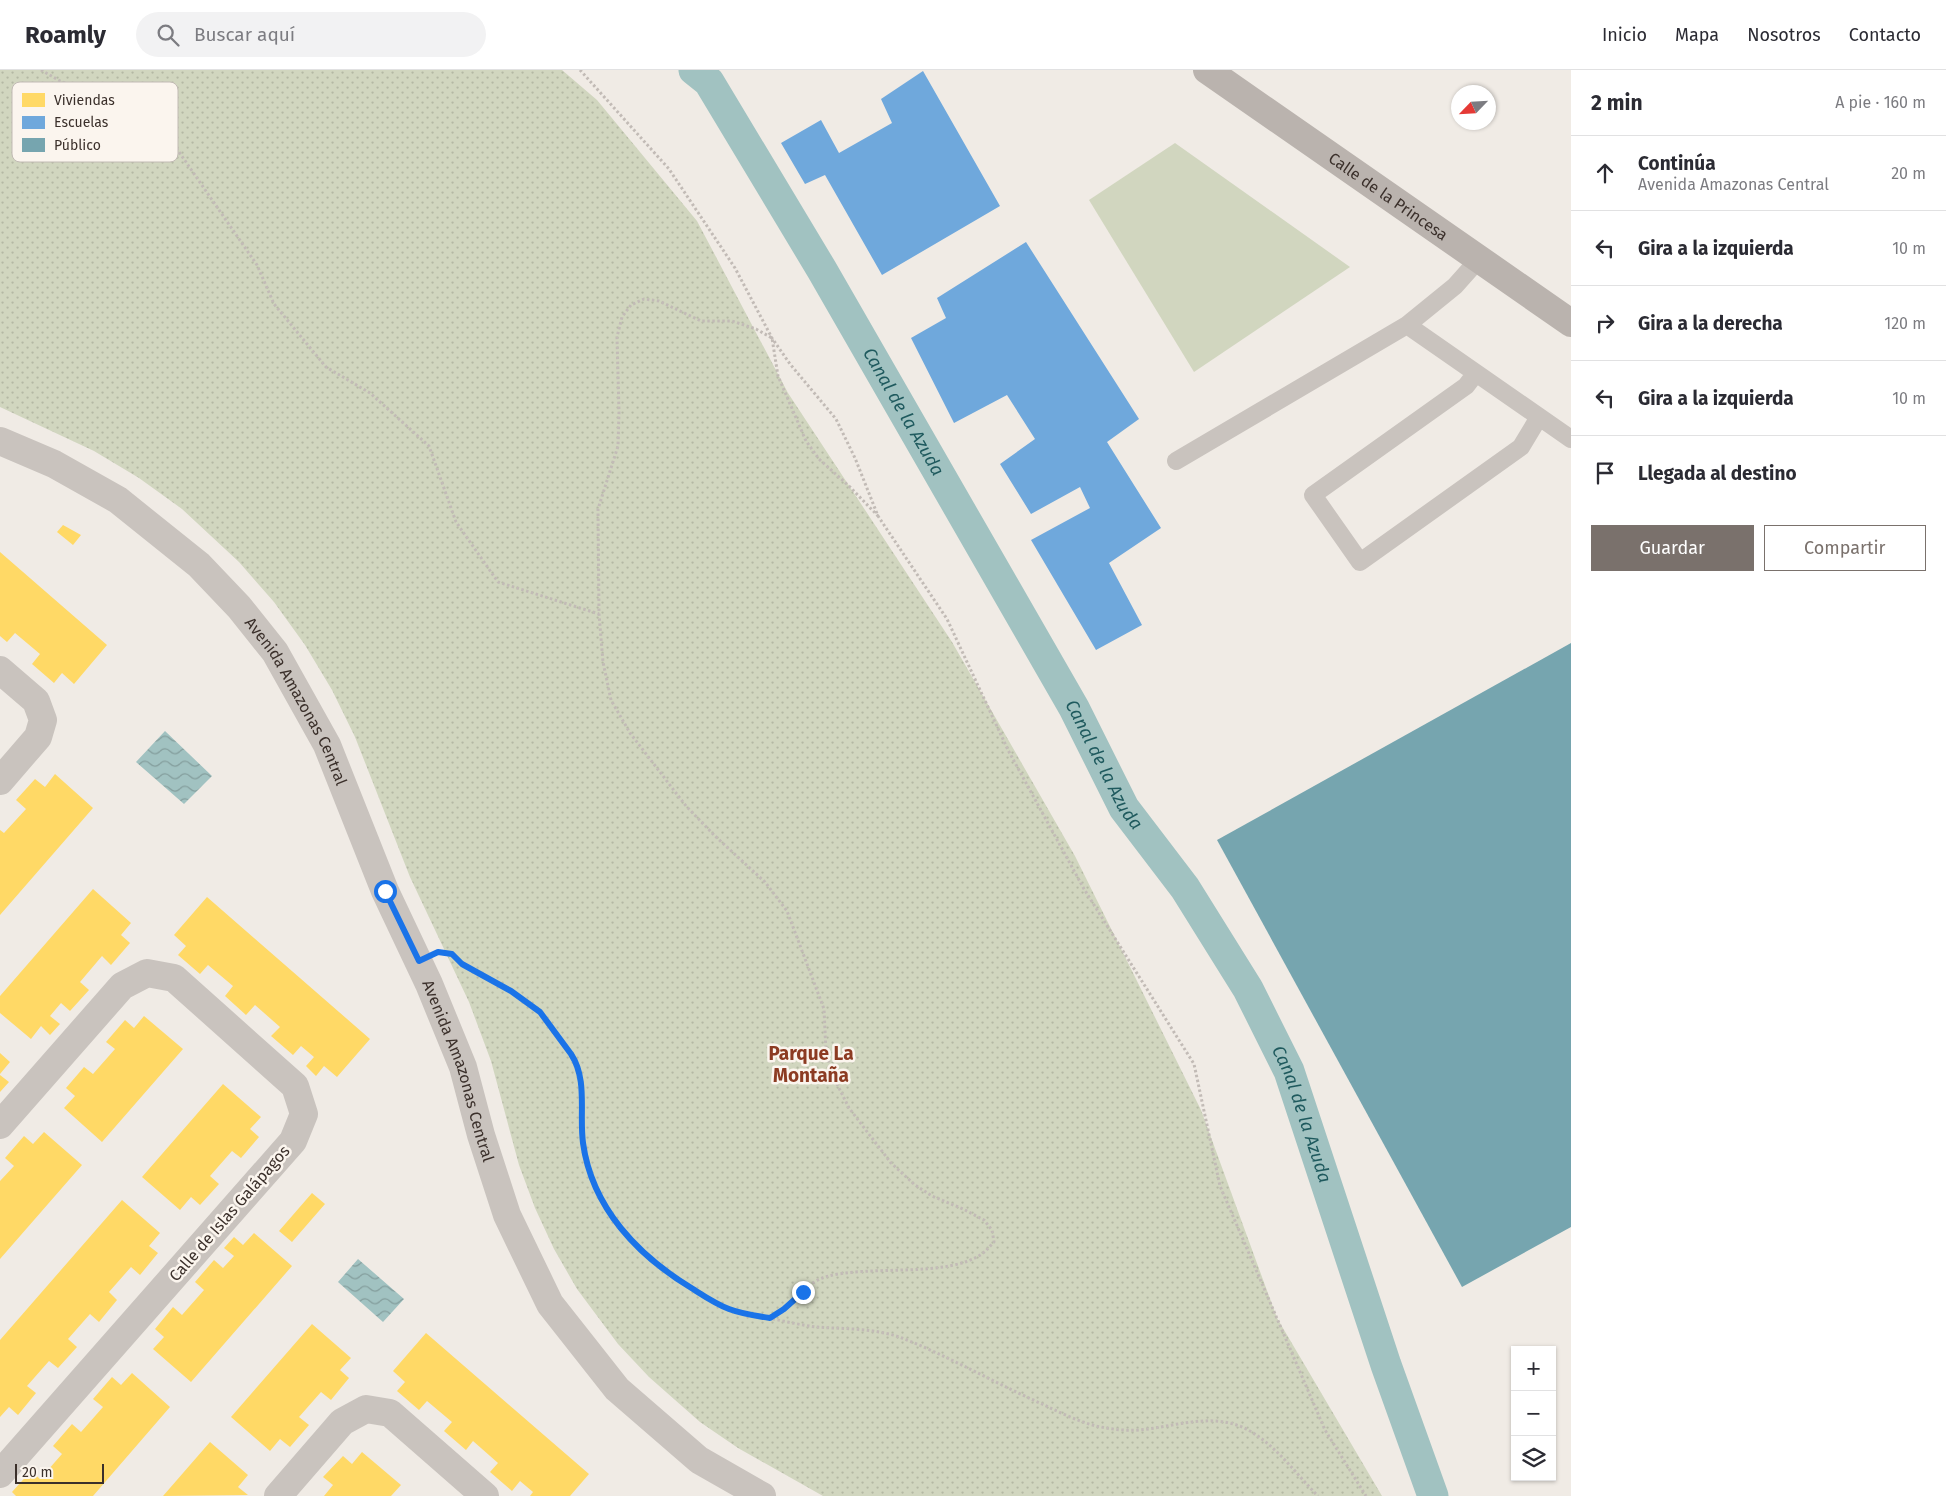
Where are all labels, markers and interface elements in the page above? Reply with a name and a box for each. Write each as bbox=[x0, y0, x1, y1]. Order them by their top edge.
search box bbox=[136, 12, 486, 57]
text: Roamly bbox=[25, 21, 106, 49]
icon: search bbox=[154, 21, 182, 49]
text: Buscar aquí bbox=[194, 23, 295, 46]
text: Inicio bbox=[1602, 24, 1647, 46]
text: Mapa bbox=[1675, 24, 1719, 46]
text: Nosotros bbox=[1747, 24, 1821, 46]
text: Contacto bbox=[1849, 24, 1921, 46]
legend bbox=[12, 82, 178, 162]
north arrow bbox=[1451, 85, 1496, 130]
text: 2 min bbox=[1591, 90, 1643, 116]
text: Viviendas bbox=[54, 92, 115, 109]
text: A pie · 160 m bbox=[1835, 93, 1926, 112]
text: Escuelas bbox=[54, 114, 109, 131]
text: Público bbox=[54, 137, 101, 154]
street label: Calle de la Princesa bbox=[1325, 149, 1451, 245]
text: Continúa bbox=[1638, 152, 1716, 175]
icon: ahead bbox=[1591, 159, 1619, 187]
text: 20 m bbox=[1891, 164, 1926, 183]
text: Avenida Amazonas Central bbox=[1638, 175, 1829, 194]
icon: left bbox=[1591, 234, 1619, 262]
text: Gira a la izquierda bbox=[1638, 237, 1794, 260]
text: 10 m bbox=[1892, 239, 1926, 258]
icon: right bbox=[1591, 309, 1619, 337]
text: Gira a la derecha bbox=[1638, 312, 1783, 335]
text: 120 m bbox=[1884, 314, 1926, 333]
water label: Canal de la Azuda bbox=[858, 344, 949, 480]
icon: left bbox=[1591, 384, 1619, 412]
text: Gira a la izquierda bbox=[1638, 387, 1794, 410]
text: 10 m bbox=[1892, 389, 1926, 408]
icon: arrive bbox=[1591, 459, 1619, 487]
text: Llegada al destino bbox=[1638, 462, 1797, 485]
button: Guardar bbox=[1591, 525, 1754, 571]
button: Compartir bbox=[1764, 525, 1926, 571]
street label: Avenida Amazonas Central bbox=[241, 613, 351, 788]
water label: Canal de la Azuda bbox=[1061, 696, 1148, 834]
route start bbox=[374, 880, 397, 903]
street label: Avenida Amazonas Central bbox=[418, 977, 498, 1164]
district label: Parque La Montaña bbox=[768, 1042, 854, 1087]
water label: Canal de la Azuda bbox=[1267, 1042, 1336, 1186]
street label: Calle de Islas Galápagos bbox=[165, 1141, 294, 1285]
route end bbox=[792, 1281, 815, 1304]
map controls bbox=[1511, 1346, 1556, 1481]
button: + bbox=[1511, 1346, 1556, 1391]
button: − bbox=[1511, 1391, 1556, 1436]
button: layers bbox=[1511, 1436, 1556, 1481]
scale bar bbox=[15, 1461, 104, 1484]
text: 20 m bbox=[22, 1464, 52, 1481]

